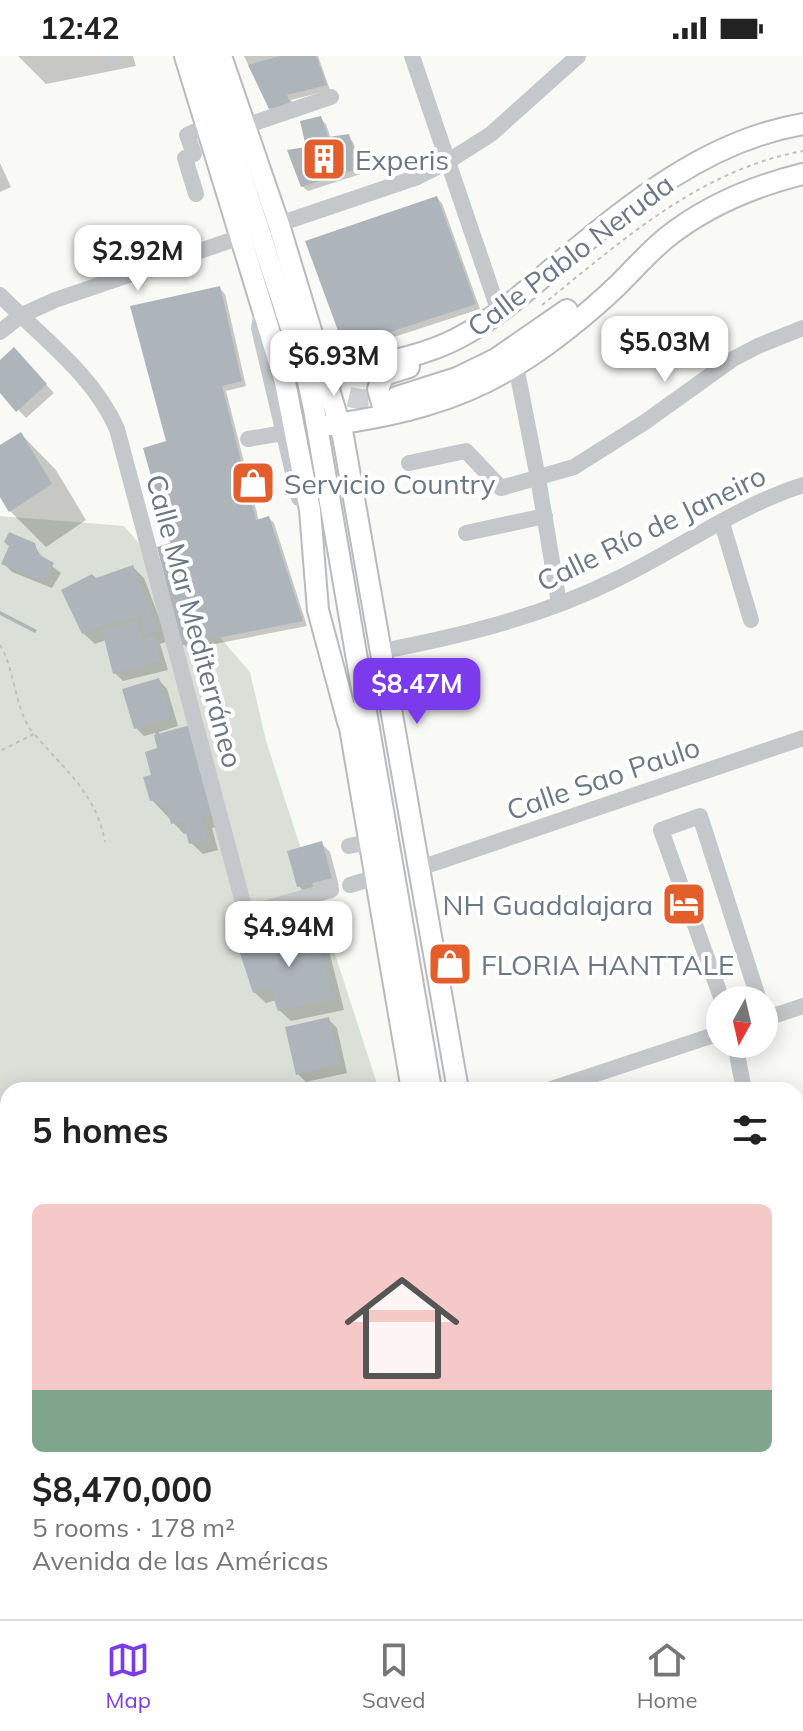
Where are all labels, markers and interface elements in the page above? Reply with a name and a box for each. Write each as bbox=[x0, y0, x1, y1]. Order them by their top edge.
text: 12:42 bbox=[40, 9, 119, 47]
building icon: Experis bbox=[300, 135, 348, 183]
place label: Experis bbox=[355, 142, 449, 177]
street label: Calle Pablo Neruda bbox=[460, 166, 680, 344]
pin: $2.92M bbox=[73, 225, 203, 293]
text: $2.92M bbox=[92, 234, 184, 267]
pin: $5.03M bbox=[600, 316, 730, 384]
text: $5.03M bbox=[619, 325, 711, 358]
pin: $6.93M bbox=[269, 330, 399, 398]
text: $6.93M bbox=[288, 339, 380, 372]
street label: Calle Río de Janeiro bbox=[531, 457, 771, 599]
shop icon: Servicio Country bbox=[229, 459, 277, 507]
place label: Servicio Country bbox=[284, 466, 496, 501]
street label: Calle Mar Mediterráneo bbox=[139, 471, 251, 771]
pin: $8.47M bbox=[352, 658, 482, 726]
text: $8.47M bbox=[371, 667, 463, 700]
street label: Calle Sao Paulo bbox=[502, 729, 704, 827]
hotel icon: NH Guadalajara bbox=[660, 880, 708, 928]
place label: NH Guadalajara bbox=[443, 887, 653, 922]
pin: $4.94M bbox=[224, 901, 354, 969]
text: $4.94M bbox=[243, 910, 335, 943]
shop icon: FLORIA HANTTALE bbox=[426, 940, 474, 988]
place label: FLORIA HANTTALE bbox=[481, 947, 734, 982]
north arrow bbox=[706, 986, 778, 1058]
map controls bbox=[706, 986, 778, 1058]
icon: filters bbox=[728, 1108, 772, 1152]
text: 5 homes bbox=[32, 1109, 169, 1152]
icon: home bbox=[330, 1256, 474, 1400]
text: $8,470,000 bbox=[32, 1468, 212, 1511]
text: 5 rooms · 178 m² bbox=[32, 1511, 235, 1544]
text: Avenida de las Américas bbox=[32, 1544, 329, 1577]
tab: Map bbox=[106, 1638, 151, 1714]
tab: Saved bbox=[362, 1638, 426, 1714]
tab: Home bbox=[637, 1638, 697, 1714]

